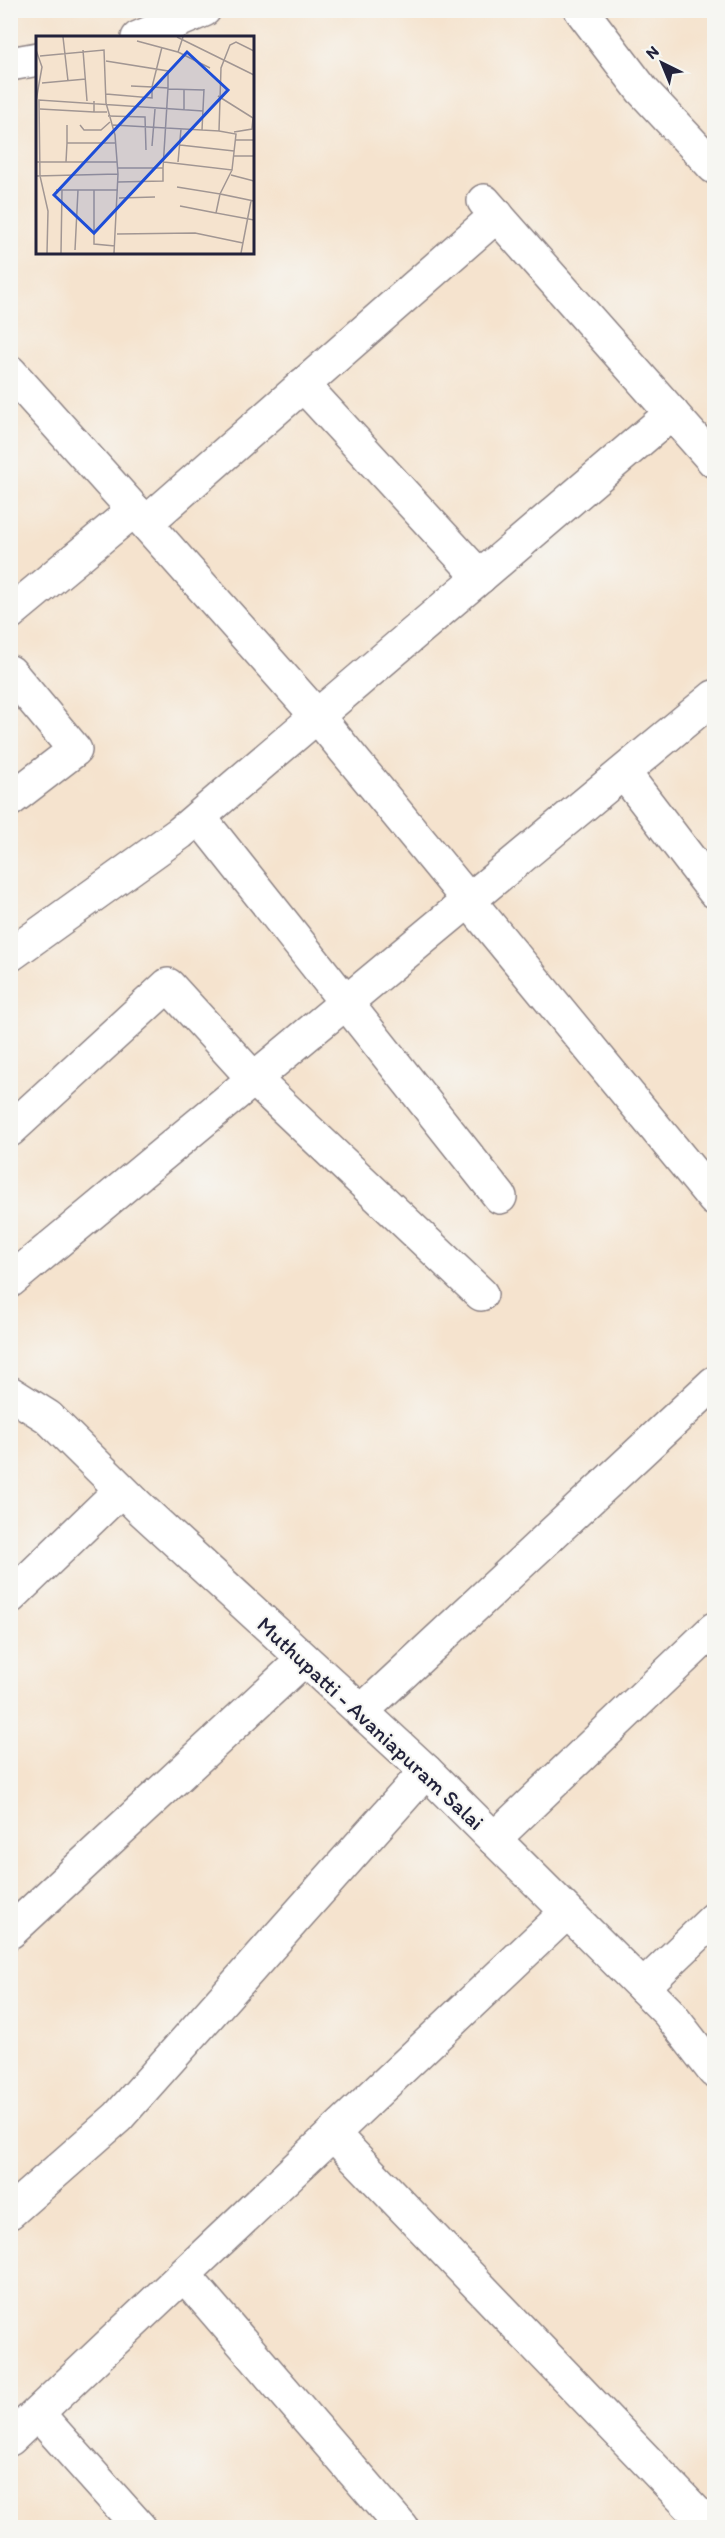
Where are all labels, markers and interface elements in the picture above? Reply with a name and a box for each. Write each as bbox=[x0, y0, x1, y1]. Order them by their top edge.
north arrow bbox=[632, 33, 692, 93]
inset map bbox=[36, 36, 254, 254]
text: N bbox=[642, 42, 663, 63]
street label: Muthupatti - Avaniapuram Salai bbox=[252, 1611, 490, 1836]

